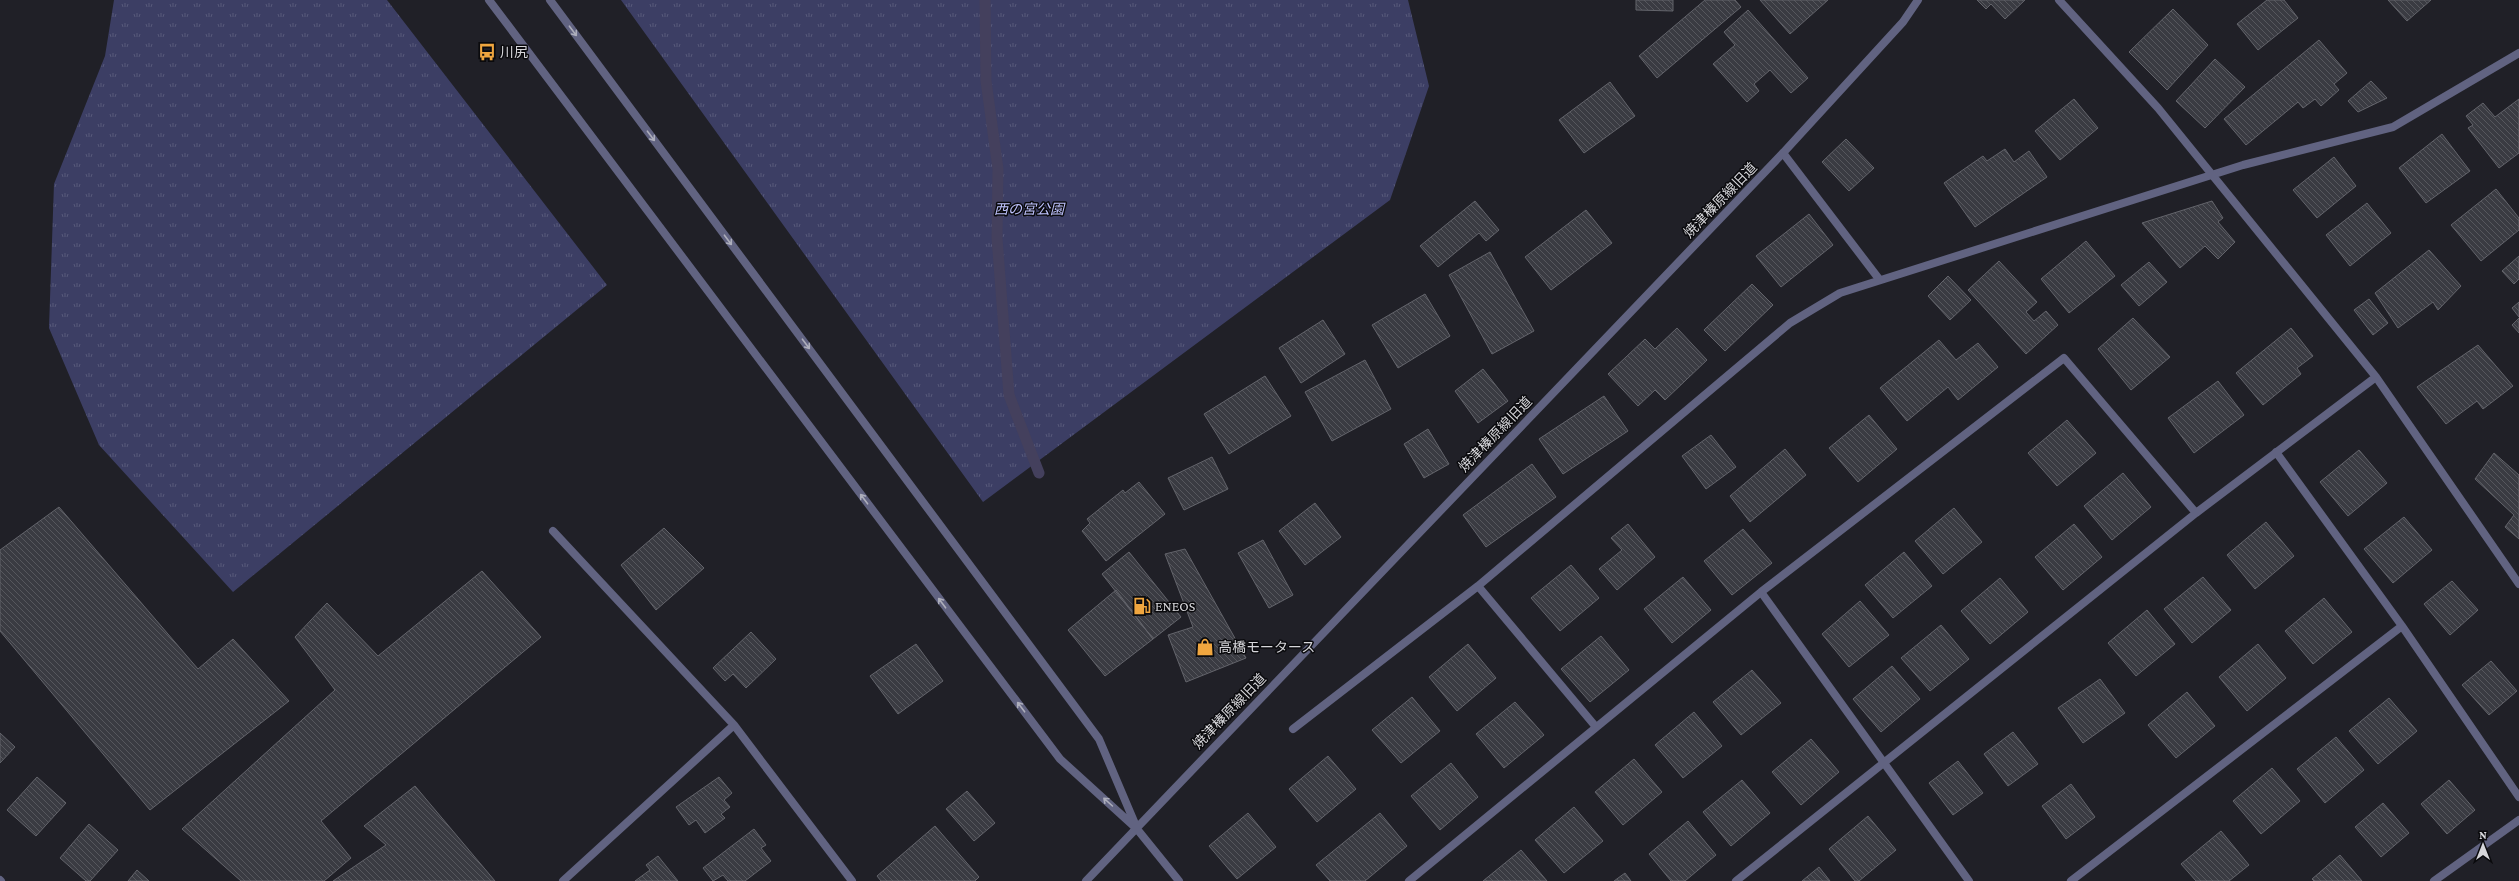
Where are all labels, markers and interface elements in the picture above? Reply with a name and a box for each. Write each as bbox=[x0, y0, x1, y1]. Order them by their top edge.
one-way arrow bbox=[569, 26, 577, 37]
bus stop icon: 川尻 bbox=[477, 42, 497, 62]
place label: 川尻 bbox=[500, 44, 528, 60]
one-way arrow bbox=[647, 130, 655, 141]
street label: 焼津榛原線旧道 bbox=[1680, 159, 1760, 241]
park label: 西の宮公園 bbox=[994, 201, 1066, 217]
one-way arrow bbox=[724, 234, 732, 245]
one-way arrow bbox=[802, 339, 810, 350]
street label: 焼津榛原線旧道 bbox=[1455, 393, 1535, 475]
one-way arrow bbox=[860, 494, 869, 505]
fuel station icon: ENEOS bbox=[1132, 596, 1152, 616]
one-way arrow bbox=[938, 598, 947, 609]
place label: ENEOS bbox=[1155, 598, 1196, 614]
shop icon: 高橋モータース bbox=[1195, 637, 1215, 657]
place label: 高橋モータース bbox=[1218, 639, 1315, 655]
street label: 焼津榛原線旧道 bbox=[1189, 670, 1269, 752]
one-way arrow bbox=[1016, 702, 1025, 713]
one-way arrow bbox=[1103, 798, 1113, 807]
north arrow bbox=[2463, 825, 2503, 865]
text: N bbox=[2479, 829, 2487, 841]

